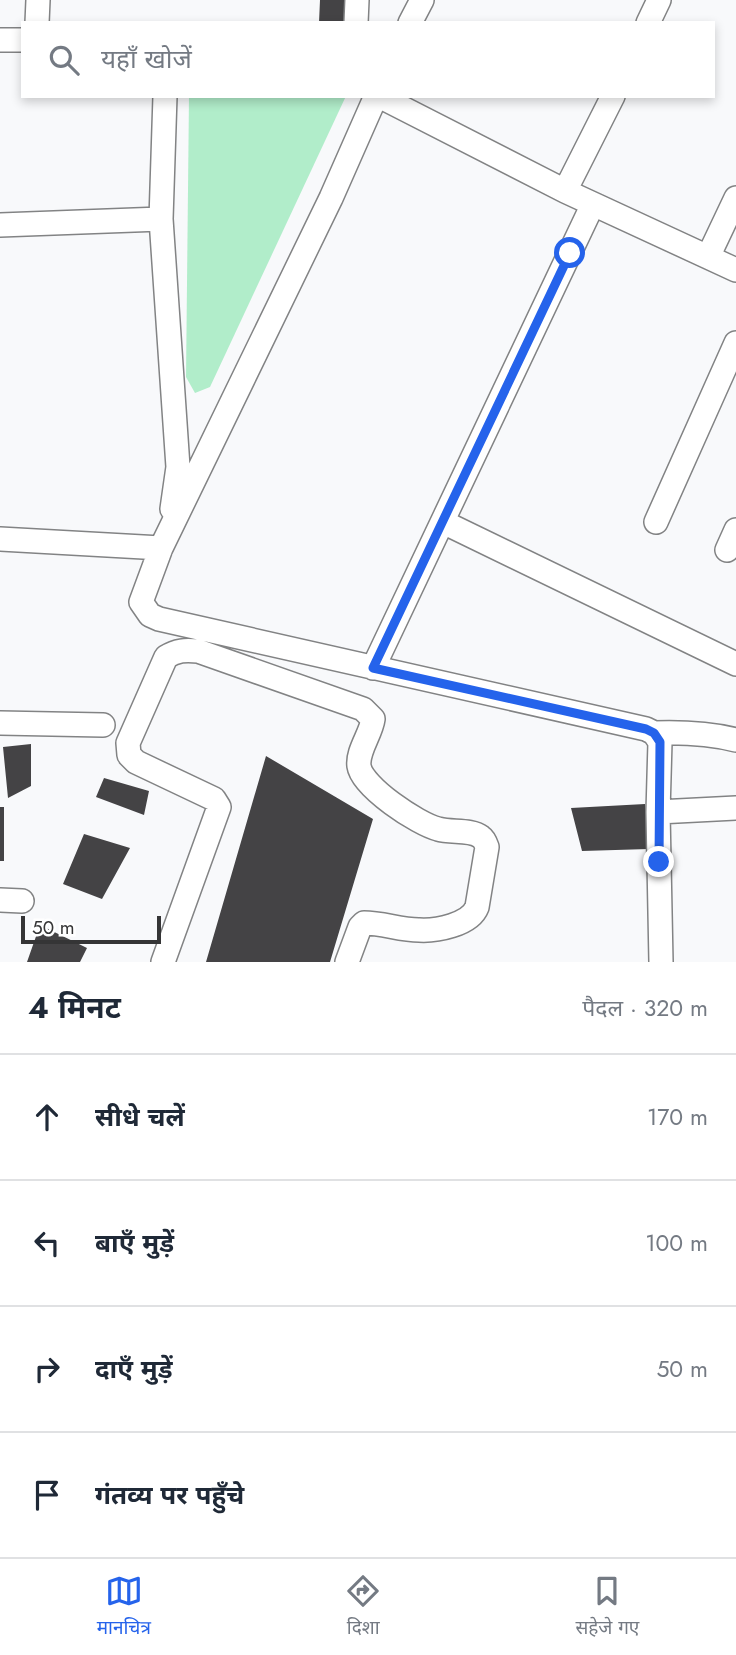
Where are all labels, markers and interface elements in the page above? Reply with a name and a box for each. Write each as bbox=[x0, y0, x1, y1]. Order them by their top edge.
search box bbox=[21, 21, 715, 98]
text: यहाँ खोजें bbox=[101, 40, 192, 78]
icon: search bbox=[45, 41, 83, 79]
route start bbox=[554, 237, 585, 268]
route end bbox=[643, 846, 674, 877]
scale bar bbox=[21, 913, 161, 945]
text: 50 m bbox=[32, 914, 75, 941]
text: 4 मिनट bbox=[28, 986, 121, 1029]
text: पैदल · 320 m bbox=[582, 991, 708, 1025]
icon: ahead bbox=[28, 1098, 66, 1136]
text: सीधे चलें bbox=[95, 1098, 185, 1136]
text: 170 m bbox=[647, 1100, 708, 1134]
icon: left bbox=[28, 1224, 66, 1262]
text: बाएँ मुड़ें bbox=[95, 1224, 174, 1262]
text: 100 m bbox=[645, 1226, 708, 1260]
icon: right bbox=[28, 1350, 66, 1388]
text: दाएँ मुड़ें bbox=[95, 1350, 173, 1388]
text: 50 m bbox=[656, 1352, 708, 1386]
icon: arrive bbox=[28, 1476, 66, 1514]
text: गंतव्य पर पहुँचे bbox=[95, 1476, 244, 1514]
tab: मानचित्र bbox=[97, 1572, 151, 1642]
tab: दिशा bbox=[344, 1572, 382, 1642]
tab: सहेजे गए bbox=[575, 1572, 639, 1642]

